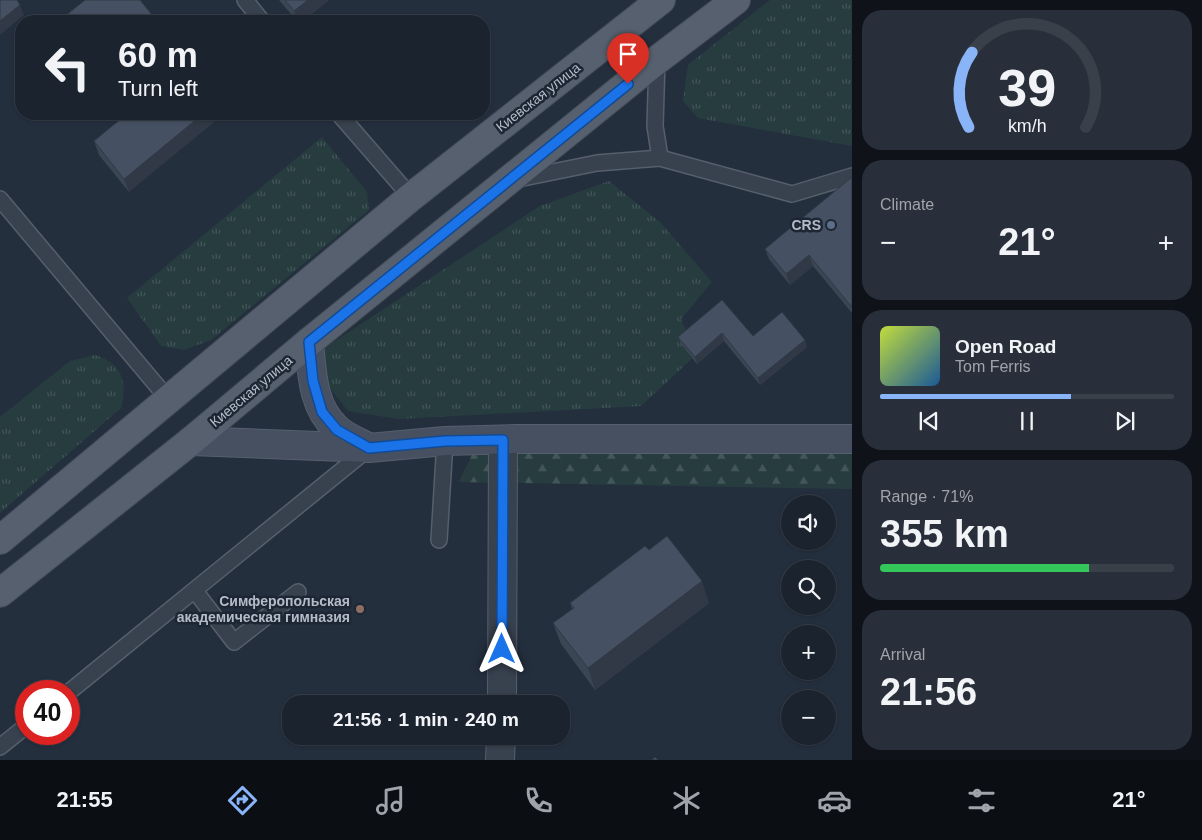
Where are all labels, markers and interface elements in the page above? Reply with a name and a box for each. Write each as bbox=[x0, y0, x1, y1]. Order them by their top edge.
pin bbox=[607, 33, 649, 84]
icon: left bbox=[35, 35, 100, 100]
text: 60 m bbox=[118, 35, 198, 74]
icon: arrive bbox=[614, 40, 642, 68]
street label: Киевская улица bbox=[493, 59, 583, 135]
text: 39 bbox=[998, 59, 1056, 117]
text: Turn left bbox=[118, 76, 198, 101]
text: km/h bbox=[1008, 116, 1046, 136]
text: Climate bbox=[880, 196, 934, 213]
place label: CRS bbox=[791, 217, 821, 233]
marker: CRS bbox=[825, 219, 837, 231]
text: 21° bbox=[998, 221, 1056, 263]
text: − bbox=[880, 227, 896, 258]
text: + bbox=[1158, 227, 1174, 258]
text: Open Road bbox=[955, 336, 1056, 357]
street label: Киевская улица bbox=[207, 352, 295, 430]
text: Tom Ferris bbox=[955, 358, 1031, 375]
icon: previous bbox=[915, 407, 943, 435]
icon: pause bbox=[1013, 407, 1041, 435]
icon: next bbox=[1111, 407, 1139, 435]
text: Range · 71% bbox=[880, 488, 973, 505]
map controls bbox=[781, 495, 836, 745]
button: sound bbox=[781, 495, 836, 550]
text: 355 km bbox=[880, 513, 1009, 555]
button: search bbox=[781, 560, 836, 615]
place label: Симферопольская академическая гимназия bbox=[177, 593, 350, 625]
marker: Симферопольская академическая гимназия bbox=[354, 603, 366, 615]
position arrow bbox=[475, 622, 527, 674]
button: + bbox=[781, 625, 836, 680]
text: Arrival bbox=[880, 646, 925, 663]
text: 21:56 bbox=[880, 671, 977, 713]
speed limit sign: 40 bbox=[15, 680, 80, 745]
button: − bbox=[781, 690, 836, 745]
text: 21:56 · 1 min · 240 m bbox=[333, 709, 519, 730]
icon: directions bbox=[225, 783, 260, 818]
icon: music bbox=[373, 783, 408, 818]
icon: phone bbox=[521, 783, 556, 818]
icon: climate bbox=[669, 783, 704, 818]
icon: car bbox=[817, 783, 852, 818]
icon: filters bbox=[964, 783, 999, 818]
text: 21:55 bbox=[56, 787, 113, 812]
text: 21° bbox=[1112, 787, 1146, 812]

